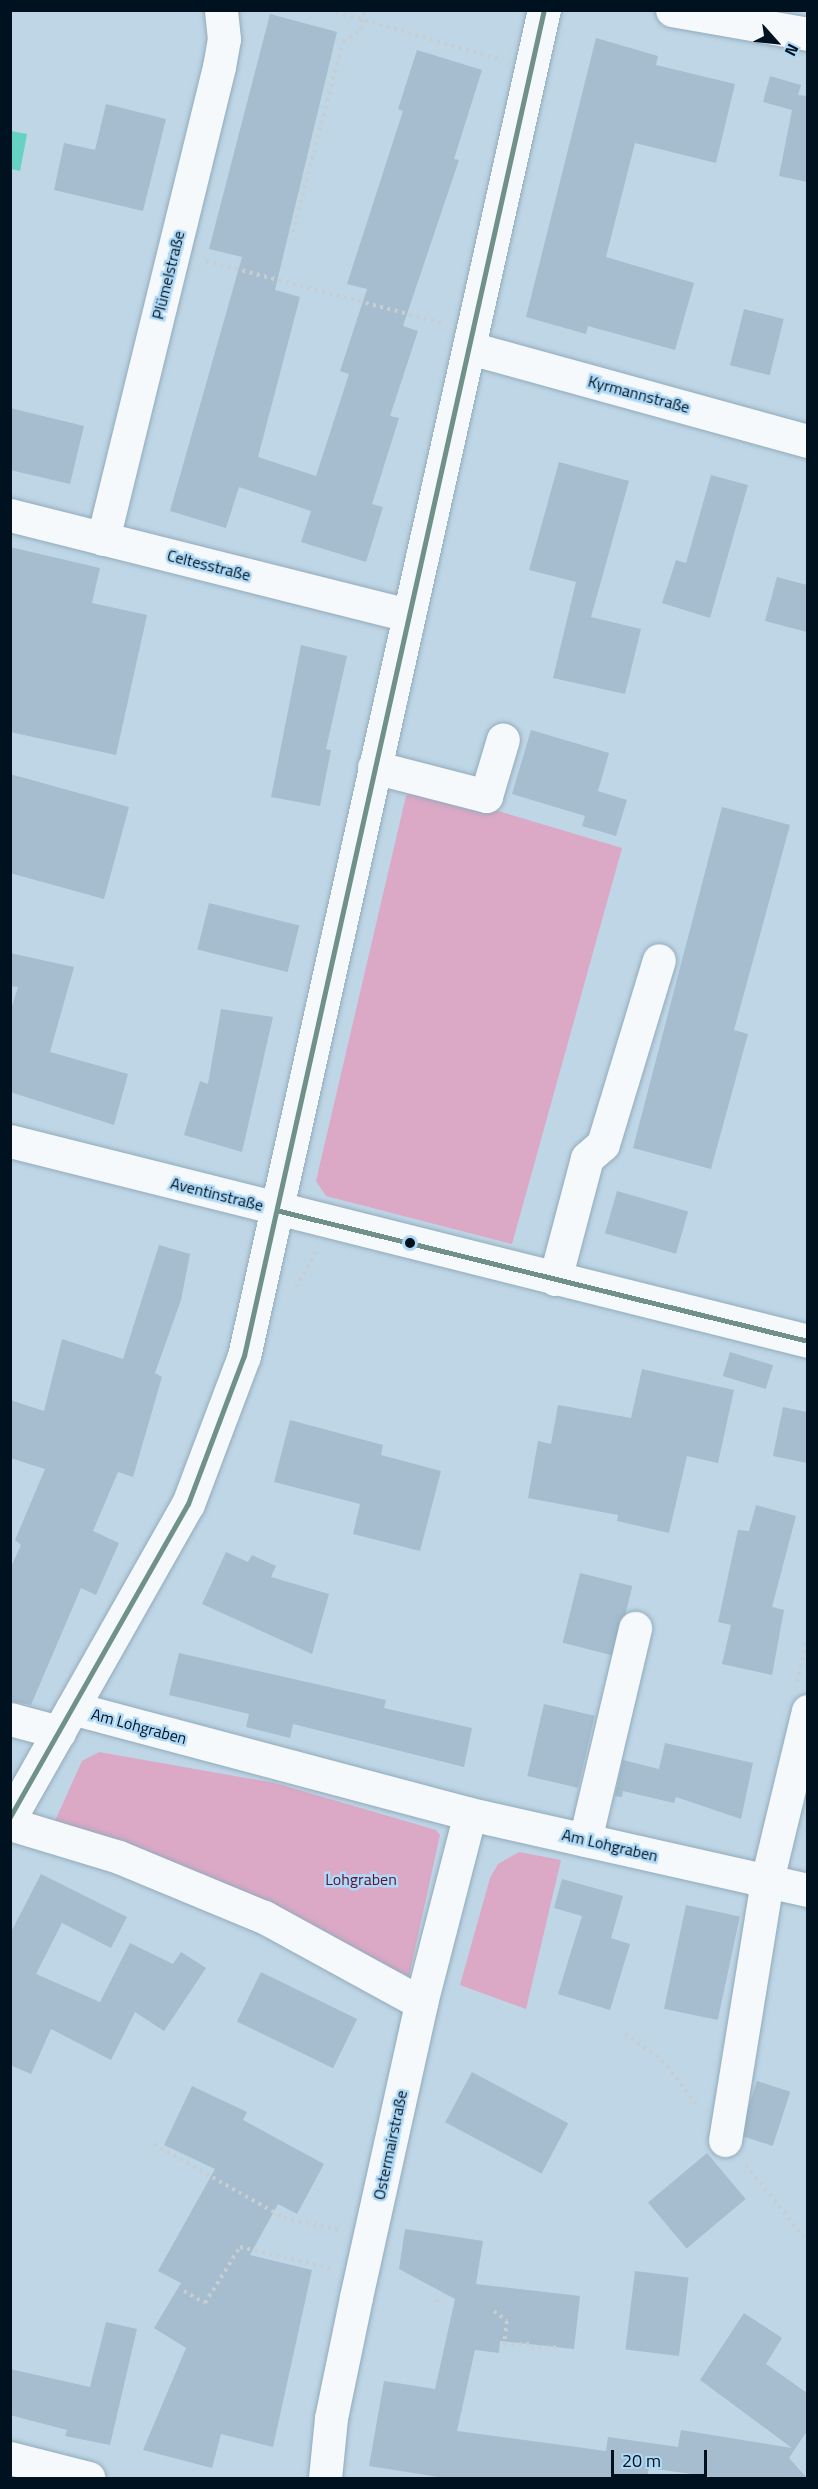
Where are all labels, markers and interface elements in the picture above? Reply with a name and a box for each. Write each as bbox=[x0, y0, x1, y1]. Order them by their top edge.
north arrow bbox=[746, 12, 806, 72]
text: N bbox=[779, 40, 805, 61]
street label: Plümelstraße bbox=[148, 229, 188, 321]
street label: Kyrmannstraße bbox=[586, 371, 692, 417]
street label: Celtesstraße bbox=[165, 545, 253, 585]
street label: Aventinstraße bbox=[169, 1173, 265, 1215]
unlabelled marker bbox=[404, 1237, 416, 1249]
street label: Am Lohgraben bbox=[89, 1704, 189, 1748]
street label: Am Lohgraben bbox=[560, 1825, 660, 1865]
park label: Lohgraben bbox=[325, 1869, 397, 1889]
street label: Ostermairstraße bbox=[369, 2088, 411, 2202]
scale bar bbox=[614, 2438, 710, 2476]
text: 20 m bbox=[622, 2447, 661, 2474]

